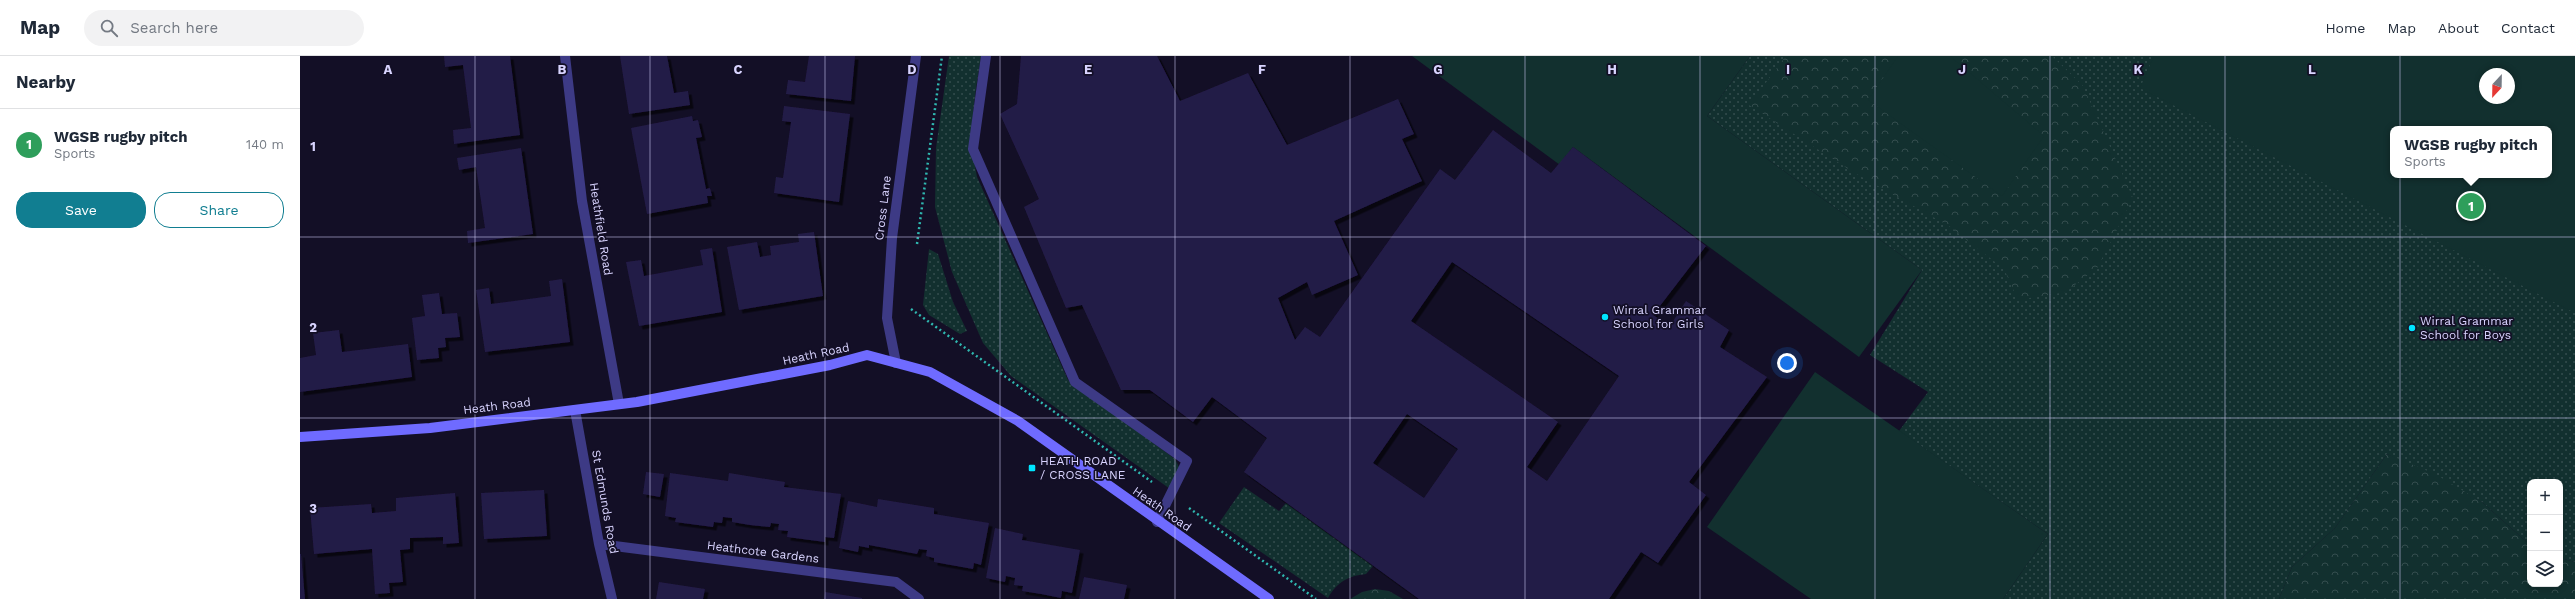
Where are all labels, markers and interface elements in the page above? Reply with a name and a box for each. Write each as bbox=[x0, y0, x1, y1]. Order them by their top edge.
search box bbox=[84, 10, 364, 46]
text: Map bbox=[20, 16, 60, 39]
icon: search bbox=[98, 17, 120, 39]
text: Search here bbox=[130, 19, 218, 37]
text: Home bbox=[2325, 20, 2365, 36]
text: Map bbox=[2387, 20, 2416, 36]
text: About bbox=[2438, 20, 2479, 36]
text: Contact bbox=[2501, 20, 2555, 36]
text: A bbox=[384, 62, 393, 77]
text: B bbox=[558, 62, 567, 77]
text: C bbox=[734, 62, 743, 77]
text: D bbox=[907, 62, 917, 77]
text: E bbox=[1084, 62, 1092, 77]
text: F bbox=[1258, 62, 1266, 77]
text: G bbox=[1433, 62, 1443, 77]
text: H bbox=[1607, 62, 1617, 77]
text: I bbox=[1786, 62, 1790, 77]
text: J bbox=[1958, 62, 1966, 77]
text: K bbox=[2133, 62, 2143, 77]
text: L bbox=[2308, 62, 2316, 77]
north arrow bbox=[2479, 68, 2515, 104]
text: Nearby bbox=[16, 72, 75, 92]
popup bbox=[2390, 126, 2552, 178]
text: WGSB rugby pitch bbox=[54, 128, 187, 146]
text: WGSB rugby pitch bbox=[2404, 136, 2538, 154]
text: 1 bbox=[26, 137, 32, 152]
text: 140 m bbox=[246, 137, 284, 152]
text: 1 bbox=[310, 139, 316, 154]
text: Sports bbox=[54, 146, 95, 161]
text: Sports bbox=[2404, 154, 2446, 169]
street label: Cross Lane bbox=[872, 175, 894, 241]
street label: Heathfield Road bbox=[587, 181, 615, 277]
pin: 1 bbox=[2458, 191, 2484, 221]
button: Save bbox=[16, 192, 146, 228]
button: Share bbox=[154, 192, 284, 228]
place label: Wirral Grammar School for Girls bbox=[1613, 303, 1706, 331]
marker: Wirral Grammar School for Girls bbox=[1600, 312, 1610, 322]
place label: Wirral Grammar School for Boys bbox=[2420, 314, 2513, 342]
text: 2 bbox=[309, 320, 317, 335]
marker: Wirral Grammar School for Boys bbox=[2407, 323, 2417, 333]
street label: Heath Road bbox=[781, 340, 851, 368]
your location bbox=[1777, 353, 1797, 373]
street label: Heath Road bbox=[462, 395, 532, 417]
street label: St Edmunds Road bbox=[589, 449, 621, 555]
place label: HEATH ROAD / CROSS LANE bbox=[1040, 454, 1126, 482]
marker: HEATH ROAD / CROSS LANE bbox=[1027, 463, 1037, 473]
map controls bbox=[2527, 479, 2563, 587]
button: + bbox=[2527, 479, 2563, 515]
street label: Heath Road bbox=[1130, 484, 1194, 534]
text: 3 bbox=[309, 501, 317, 516]
button: − bbox=[2527, 515, 2563, 551]
street label: Heathcote Gardens bbox=[706, 538, 820, 566]
button: layers bbox=[2527, 551, 2563, 587]

